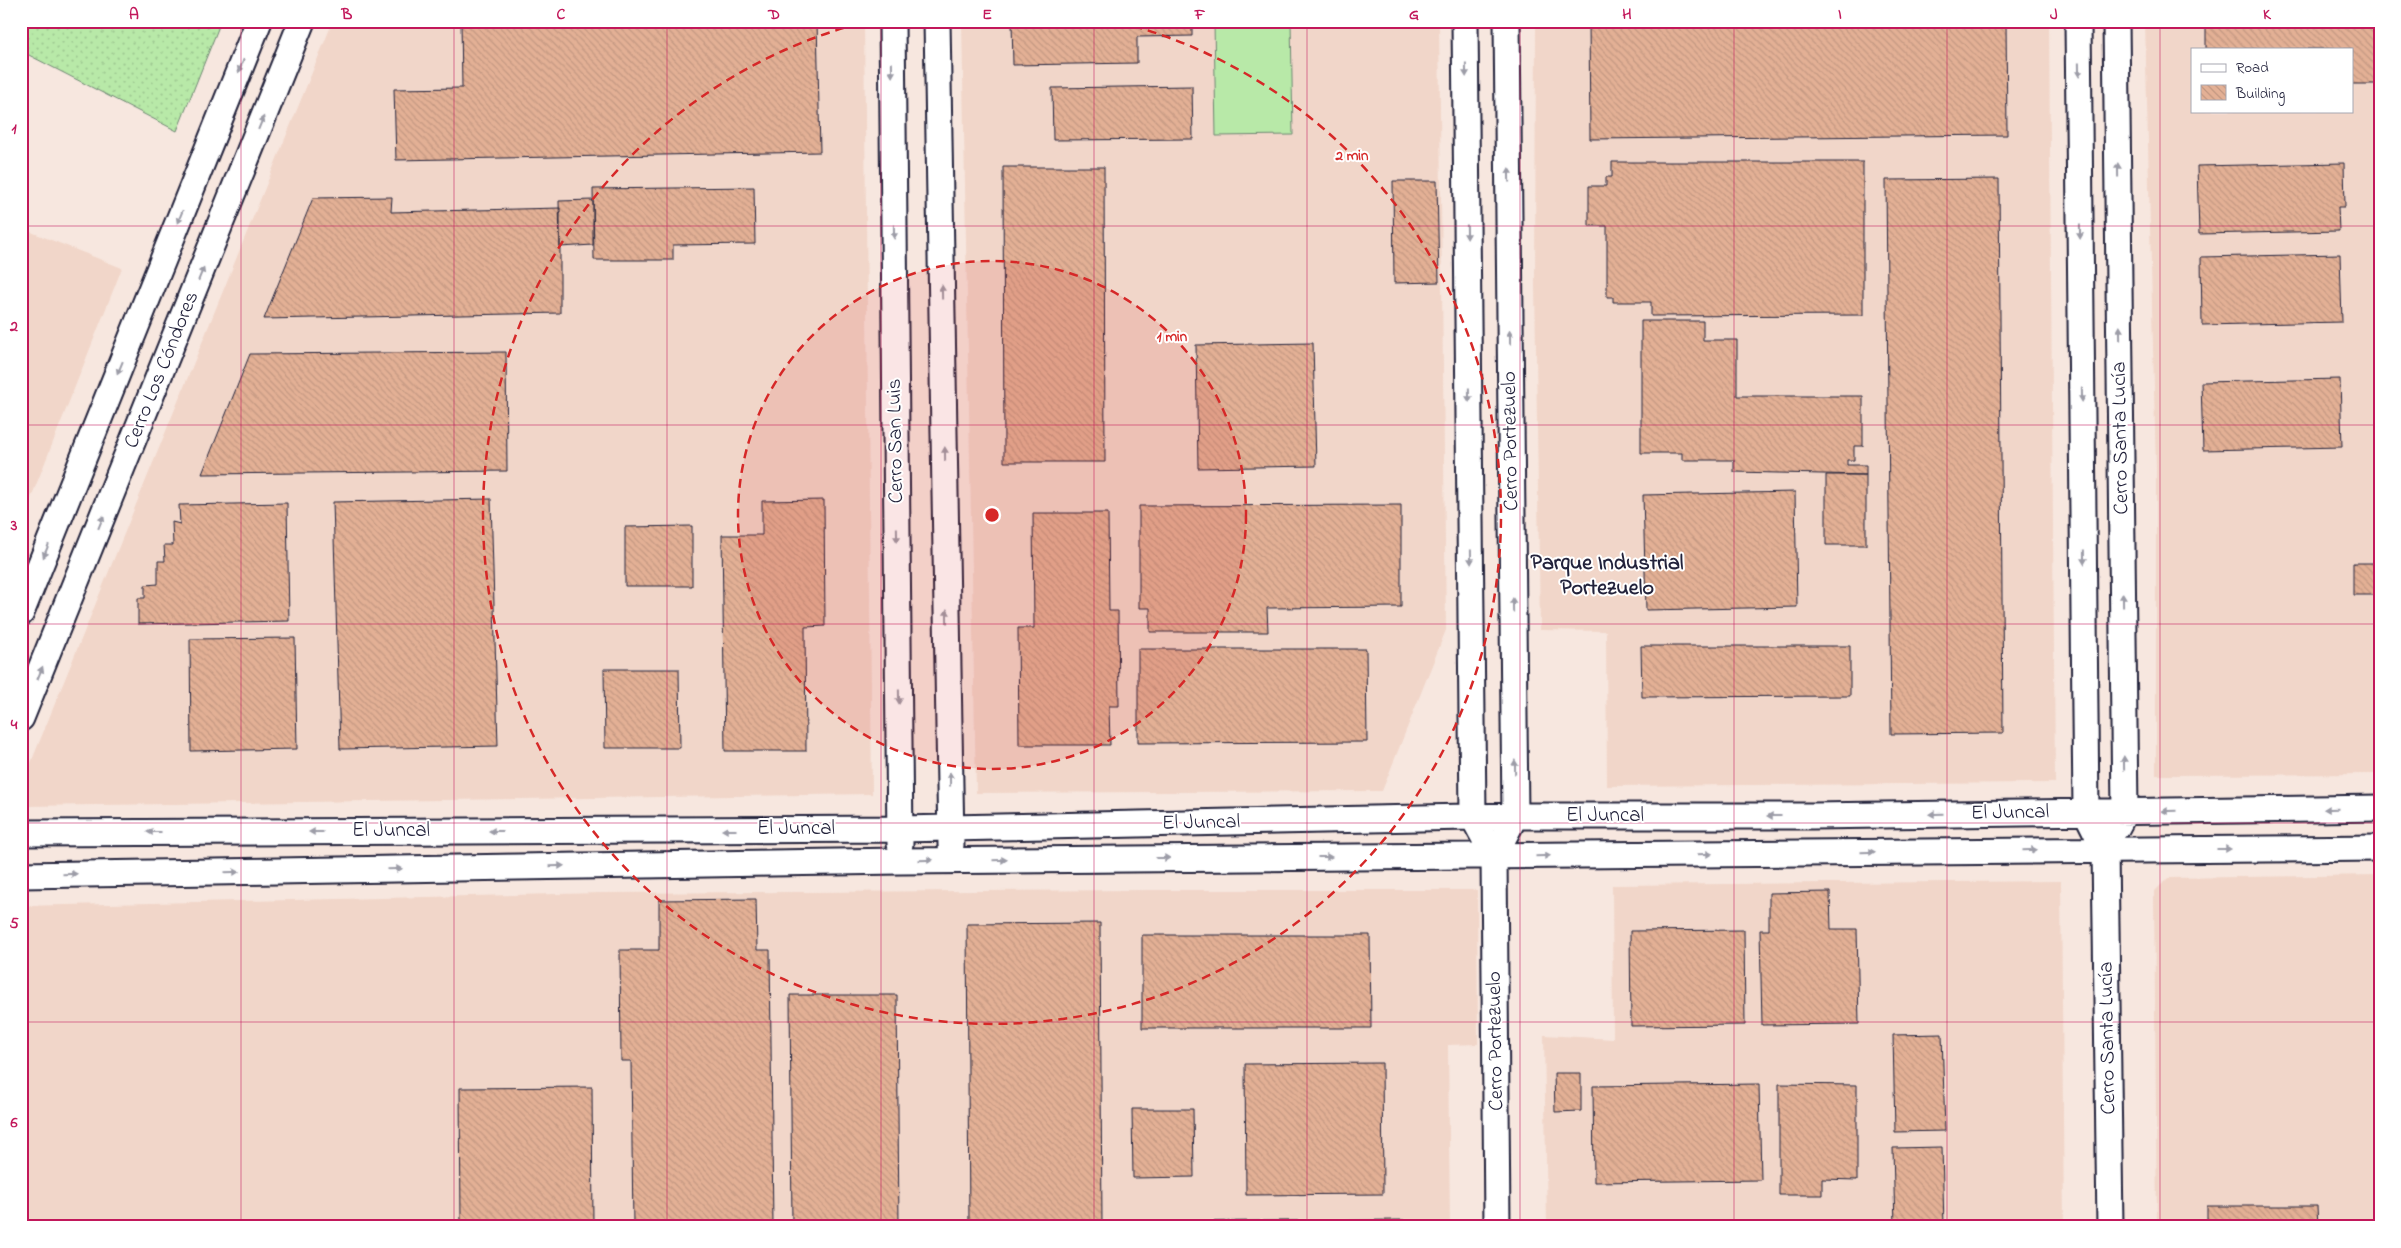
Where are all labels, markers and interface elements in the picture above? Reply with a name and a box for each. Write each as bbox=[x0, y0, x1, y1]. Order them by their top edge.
text: A bbox=[129, 3, 139, 27]
text: B bbox=[341, 3, 353, 27]
text: C bbox=[557, 3, 566, 27]
text: D bbox=[767, 3, 780, 27]
text: E bbox=[982, 3, 992, 27]
text: F bbox=[1194, 3, 1206, 27]
text: G bbox=[1409, 3, 1419, 27]
text: H bbox=[1622, 3, 1632, 27]
text: I bbox=[1838, 3, 1842, 27]
text: J bbox=[2050, 3, 2058, 27]
text: K bbox=[2263, 3, 2272, 27]
legend bbox=[2191, 48, 2354, 112]
text: Road bbox=[2236, 57, 2269, 79]
one-way arrow bbox=[237, 59, 244, 74]
one-way arrow bbox=[888, 62, 896, 78]
one-way arrow bbox=[1462, 62, 1470, 78]
one-way arrow bbox=[2075, 62, 2083, 78]
text: Building bbox=[2235, 83, 2285, 106]
one-way arrow bbox=[257, 115, 265, 130]
text: 1 bbox=[11, 117, 17, 141]
text: 2 min bbox=[1335, 145, 1369, 167]
one-way arrow bbox=[2114, 162, 2122, 178]
one-way arrow bbox=[1505, 166, 1513, 182]
one-way arrow bbox=[176, 210, 184, 224]
one-way arrow bbox=[890, 225, 898, 241]
one-way arrow bbox=[1464, 225, 1472, 241]
one-way arrow bbox=[2076, 225, 2084, 241]
one-way arrow bbox=[197, 267, 205, 281]
one-way arrow bbox=[938, 283, 946, 299]
street label: Cerro Los Cóndores bbox=[117, 287, 207, 453]
text: 2 bbox=[9, 315, 18, 339]
one-way arrow bbox=[2115, 325, 2123, 341]
text: 1 min bbox=[1157, 326, 1188, 348]
one-way arrow bbox=[1506, 329, 1514, 345]
one-way arrow bbox=[115, 361, 123, 375]
street label: Cerro Santa Lucía bbox=[2105, 361, 2137, 515]
street label: Cerro Portezuelo bbox=[1495, 371, 1527, 511]
street label: Cerro San Luis bbox=[880, 378, 912, 504]
one-way arrow bbox=[1465, 387, 1473, 403]
one-way arrow bbox=[2078, 387, 2086, 403]
one-way arrow bbox=[940, 446, 948, 462]
centre of rings bbox=[983, 506, 1001, 524]
text: 3 bbox=[10, 514, 18, 538]
one-way arrow bbox=[97, 515, 105, 529]
one-way arrow bbox=[893, 527, 901, 543]
one-way arrow bbox=[42, 544, 50, 559]
district label: Parque Industrial Portezuelo bbox=[1531, 548, 1684, 605]
one-way arrow bbox=[1467, 550, 1475, 566]
one-way arrow bbox=[2080, 550, 2088, 566]
one-way arrow bbox=[2118, 592, 2126, 608]
one-way arrow bbox=[1509, 596, 1517, 612]
one-way arrow bbox=[943, 608, 951, 624]
one-way arrow bbox=[36, 666, 44, 680]
one-way arrow bbox=[895, 690, 903, 706]
text: 4 bbox=[10, 713, 18, 737]
one-way arrow bbox=[2120, 755, 2128, 771]
one-way arrow bbox=[1511, 759, 1519, 775]
one-way arrow bbox=[946, 771, 954, 787]
street label: El Juncal bbox=[1971, 797, 2049, 829]
street label: El Juncal bbox=[1566, 801, 1644, 831]
one-way arrow bbox=[2323, 805, 2339, 813]
street label: El Juncal bbox=[1162, 807, 1240, 839]
one-way arrow bbox=[2160, 807, 2176, 815]
one-way arrow bbox=[1928, 810, 1944, 818]
one-way arrow bbox=[1765, 812, 1781, 820]
street label: El Juncal bbox=[757, 814, 835, 844]
street label: El Juncal bbox=[352, 816, 430, 846]
one-way arrow bbox=[720, 826, 736, 834]
one-way arrow bbox=[488, 827, 504, 835]
one-way arrow bbox=[308, 828, 324, 836]
one-way arrow bbox=[145, 829, 161, 837]
one-way arrow bbox=[2216, 845, 2232, 853]
one-way arrow bbox=[2022, 846, 2038, 854]
one-way arrow bbox=[1860, 848, 1876, 856]
one-way arrow bbox=[1697, 850, 1713, 858]
one-way arrow bbox=[1535, 851, 1551, 859]
one-way arrow bbox=[1317, 853, 1333, 861]
one-way arrow bbox=[1155, 854, 1171, 862]
one-way arrow bbox=[918, 856, 934, 864]
one-way arrow bbox=[992, 856, 1008, 864]
one-way arrow bbox=[550, 862, 566, 870]
one-way arrow bbox=[387, 865, 403, 873]
one-way arrow bbox=[225, 868, 241, 876]
one-way arrow bbox=[62, 870, 78, 878]
text: 5 bbox=[9, 912, 19, 936]
street label: Cerro Santa Lucía bbox=[2092, 961, 2124, 1115]
street label: Cerro Portezuelo bbox=[1480, 971, 1512, 1111]
text: 6 bbox=[9, 1111, 18, 1135]

